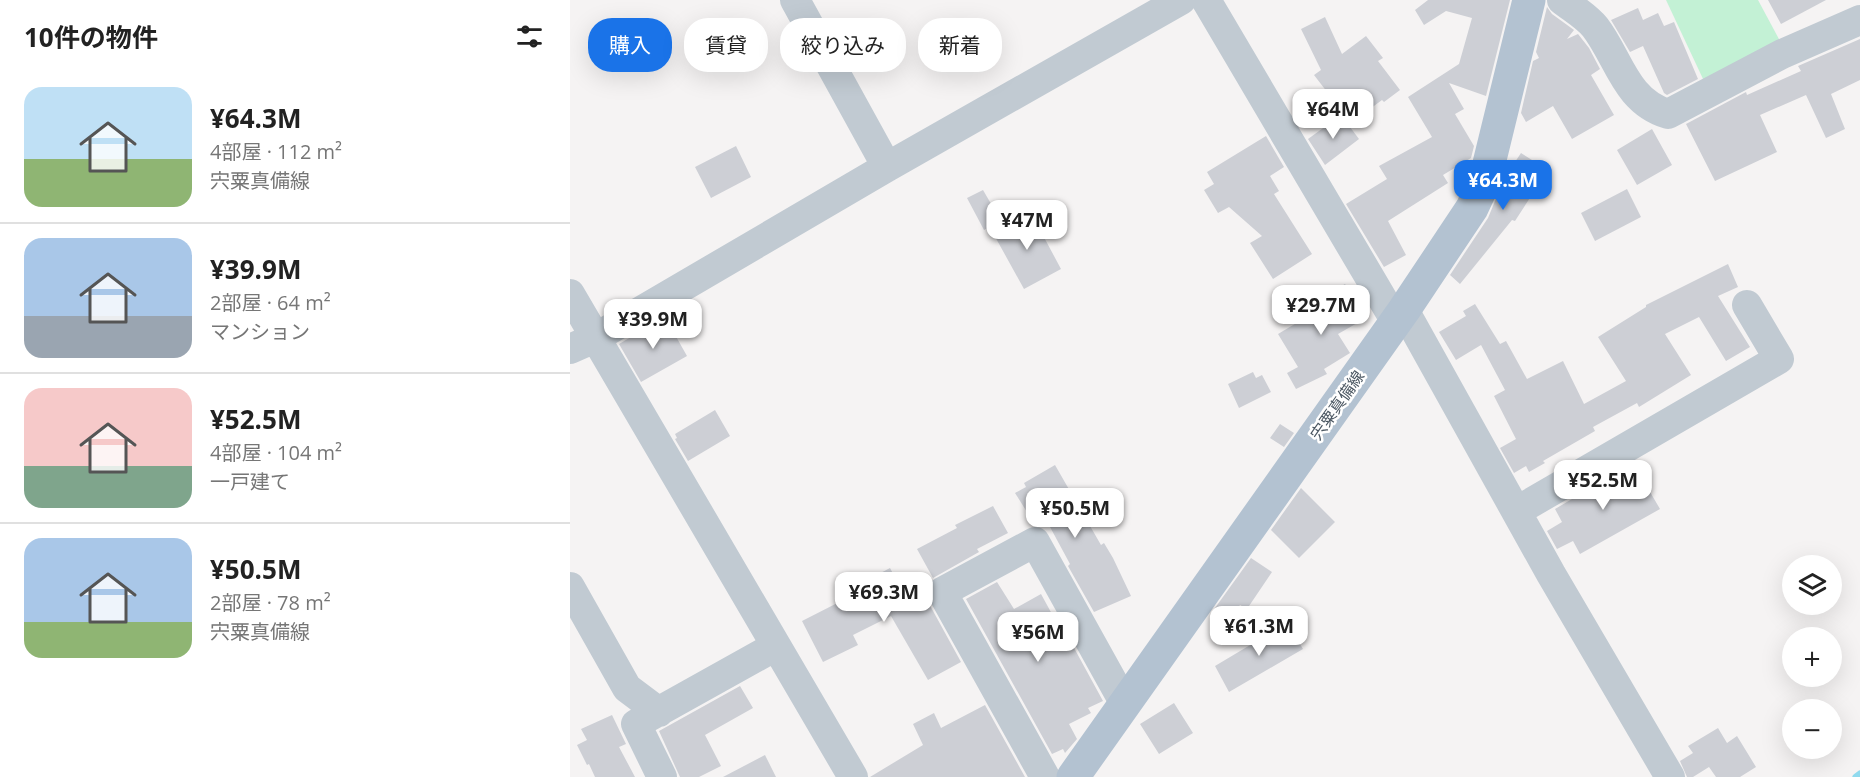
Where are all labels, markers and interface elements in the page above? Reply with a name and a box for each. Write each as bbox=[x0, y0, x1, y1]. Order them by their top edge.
chip: 購入 bbox=[588, 18, 672, 72]
chip: 賃貸 bbox=[684, 18, 768, 72]
chip: 絞り込み bbox=[780, 18, 906, 72]
chip: 新着 bbox=[918, 18, 1002, 72]
text: 10件の物件 bbox=[24, 19, 158, 55]
icon: filters bbox=[513, 20, 546, 53]
pin: ¥64M bbox=[1297, 89, 1369, 140]
text: ¥64M bbox=[1306, 95, 1360, 122]
text: ¥64.3M bbox=[210, 100, 301, 136]
icon: home bbox=[72, 111, 144, 183]
text: 4部屋 · 112 m² bbox=[210, 138, 342, 165]
pin: ¥64.3M bbox=[1454, 160, 1552, 211]
text: ¥64.3M bbox=[1468, 166, 1538, 193]
text: 宍粟真備線 bbox=[210, 167, 310, 194]
pin: ¥47M bbox=[991, 200, 1063, 251]
text: ¥47M bbox=[1000, 206, 1054, 233]
text: ¥39.9M bbox=[210, 251, 301, 287]
icon: home bbox=[72, 262, 144, 334]
pin: ¥29.7M bbox=[1272, 285, 1370, 336]
text: 2部屋 · 64 m² bbox=[210, 289, 331, 316]
text: ¥29.7M bbox=[1286, 291, 1356, 318]
pin: ¥39.9M bbox=[604, 299, 702, 350]
text: ¥39.9M bbox=[618, 305, 688, 332]
text: マンション bbox=[210, 318, 310, 345]
street label: 宍粟真備線 bbox=[1305, 366, 1369, 444]
text: ¥52.5M bbox=[210, 401, 301, 437]
icon: home bbox=[72, 412, 144, 484]
text: 4部屋 · 104 m² bbox=[210, 439, 342, 466]
pin: ¥52.5M bbox=[1554, 460, 1652, 511]
text: ¥52.5M bbox=[1568, 466, 1638, 493]
text: 一戸建て bbox=[210, 468, 290, 495]
pin: ¥50.5M bbox=[1026, 488, 1124, 539]
text: ¥50.5M bbox=[1040, 494, 1110, 521]
text: ¥50.5M bbox=[210, 551, 301, 587]
map controls bbox=[1782, 555, 1842, 759]
button: layers bbox=[1782, 555, 1842, 615]
icon: home bbox=[72, 562, 144, 634]
pin: ¥69.3M bbox=[835, 572, 933, 623]
text: ¥69.3M bbox=[849, 578, 919, 605]
text: 2部屋 · 78 m² bbox=[210, 589, 331, 616]
pin: ¥61.3M bbox=[1210, 606, 1308, 657]
pin: ¥56M bbox=[1002, 612, 1074, 663]
text: ¥61.3M bbox=[1224, 612, 1294, 639]
text: 宍粟真備線 bbox=[210, 618, 310, 645]
text: ¥56M bbox=[1011, 618, 1065, 645]
button: + bbox=[1782, 627, 1842, 687]
button: − bbox=[1782, 699, 1842, 759]

